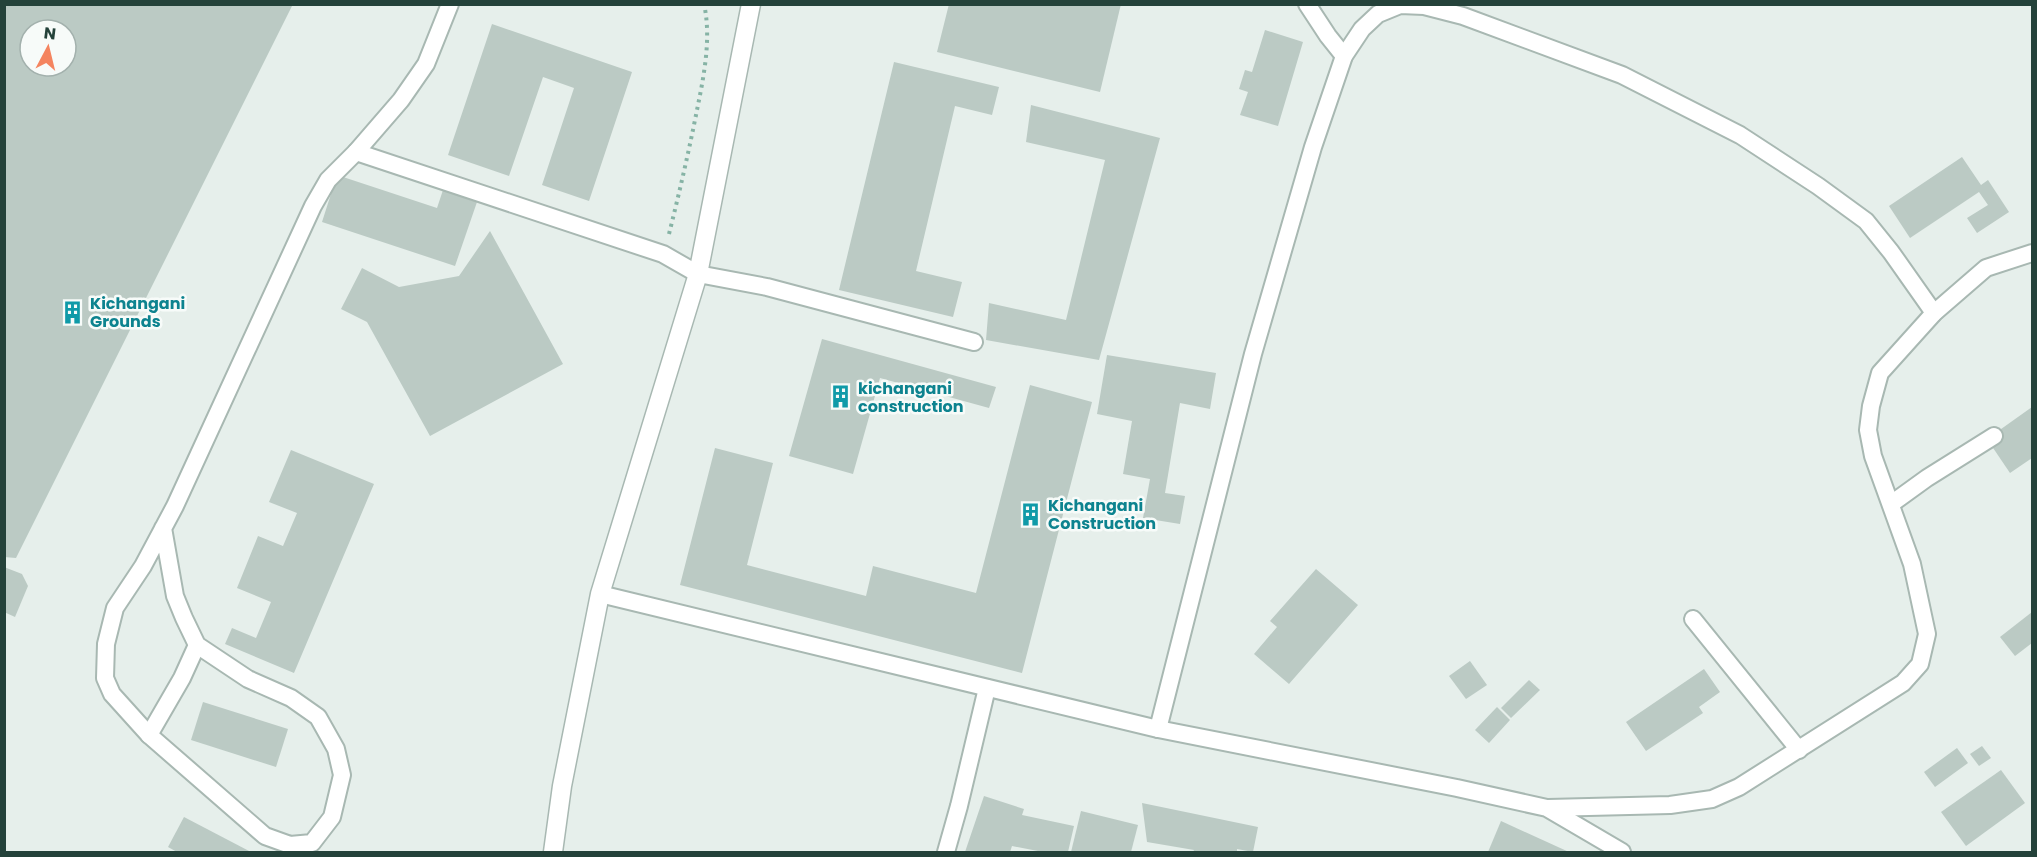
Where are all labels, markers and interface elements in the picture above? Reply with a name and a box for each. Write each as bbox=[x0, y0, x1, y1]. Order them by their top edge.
north arrow bbox=[18, 18, 78, 78]
text: N bbox=[42, 21, 57, 46]
place label: Kichangani Grounds bbox=[90, 292, 185, 333]
building icon: Kichangani Grounds bbox=[59, 299, 85, 325]
place label: kichangani construction bbox=[858, 377, 964, 418]
building icon: kichangani construction bbox=[827, 384, 853, 410]
place label: Kichangani Construction bbox=[1048, 494, 1156, 535]
building icon: Kichangani Construction bbox=[1017, 501, 1043, 527]

